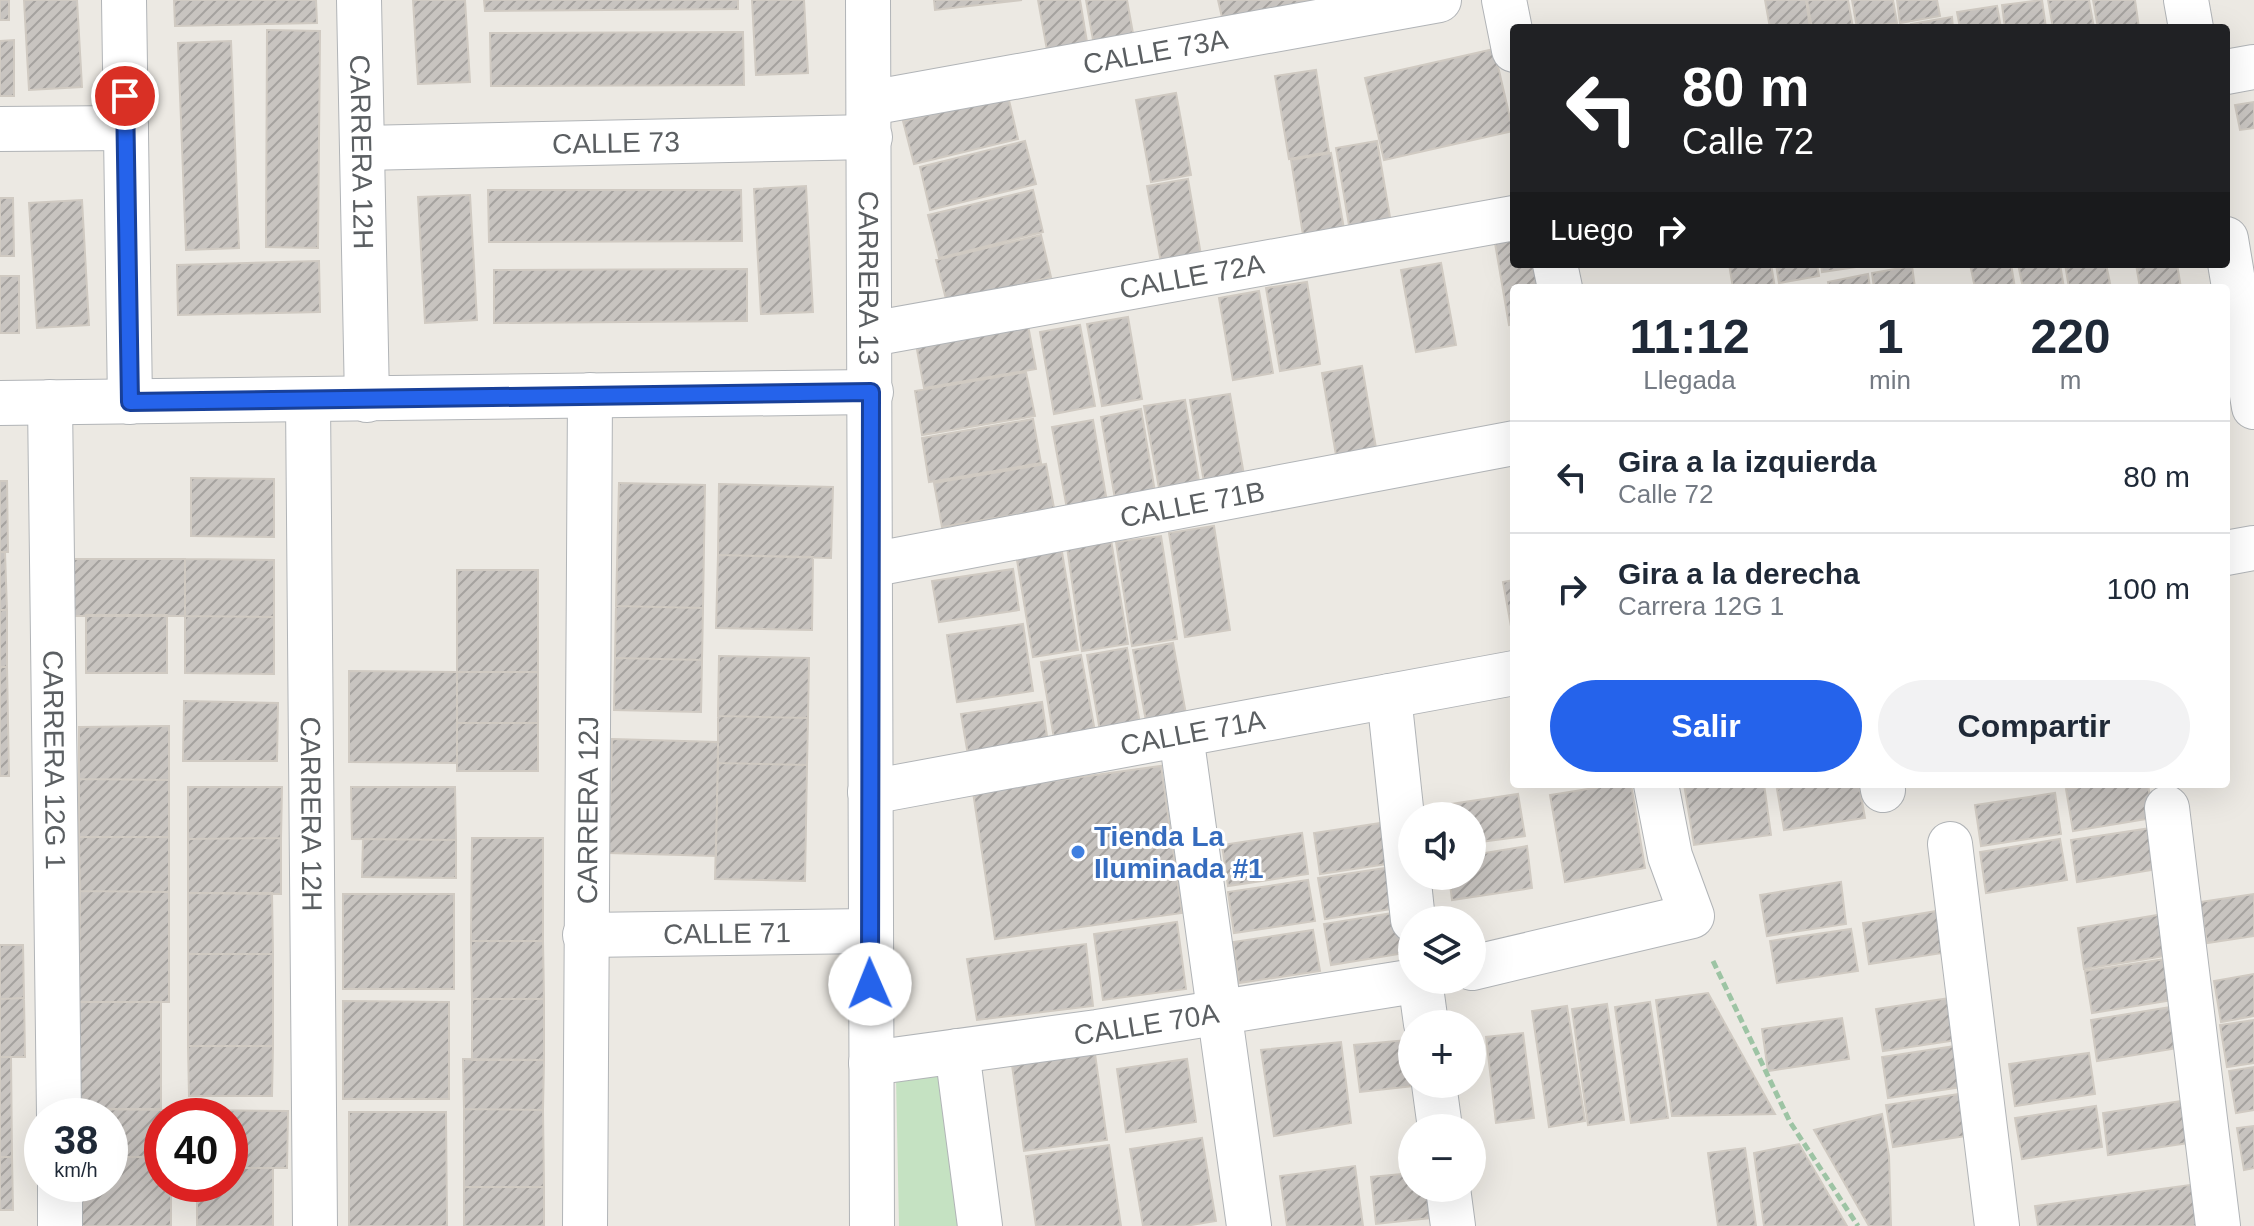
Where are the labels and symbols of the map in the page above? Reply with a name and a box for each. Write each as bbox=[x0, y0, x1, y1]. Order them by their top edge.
street label: CALLE 73A bbox=[1081, 23, 1231, 80]
street label: CARRERA 12H bbox=[344, 54, 379, 250]
pin bbox=[91, 62, 159, 130]
street label: CALLE 73 bbox=[552, 126, 680, 160]
street label: CARRERA 13 bbox=[853, 191, 884, 365]
street label: CALLE 72A bbox=[1117, 248, 1267, 305]
street label: CALLE 71B bbox=[1118, 476, 1267, 533]
street label: CARRERA 12G 1 bbox=[37, 650, 71, 870]
street label: CALLE 71A bbox=[1118, 704, 1268, 761]
street label: CARRERA 12J bbox=[572, 716, 604, 904]
street label: CARRERA 12H bbox=[295, 717, 327, 911]
place label: Tienda La Iluminada #1 bbox=[1094, 821, 1264, 884]
marker: Tienda La Iluminada #1 bbox=[1069, 843, 1087, 861]
street label: CALLE 71 bbox=[663, 917, 791, 950]
position arrow bbox=[828, 942, 912, 1026]
street label: CALLE 70A bbox=[1072, 998, 1221, 1051]
speed limit sign: 40 bbox=[144, 1098, 248, 1202]

